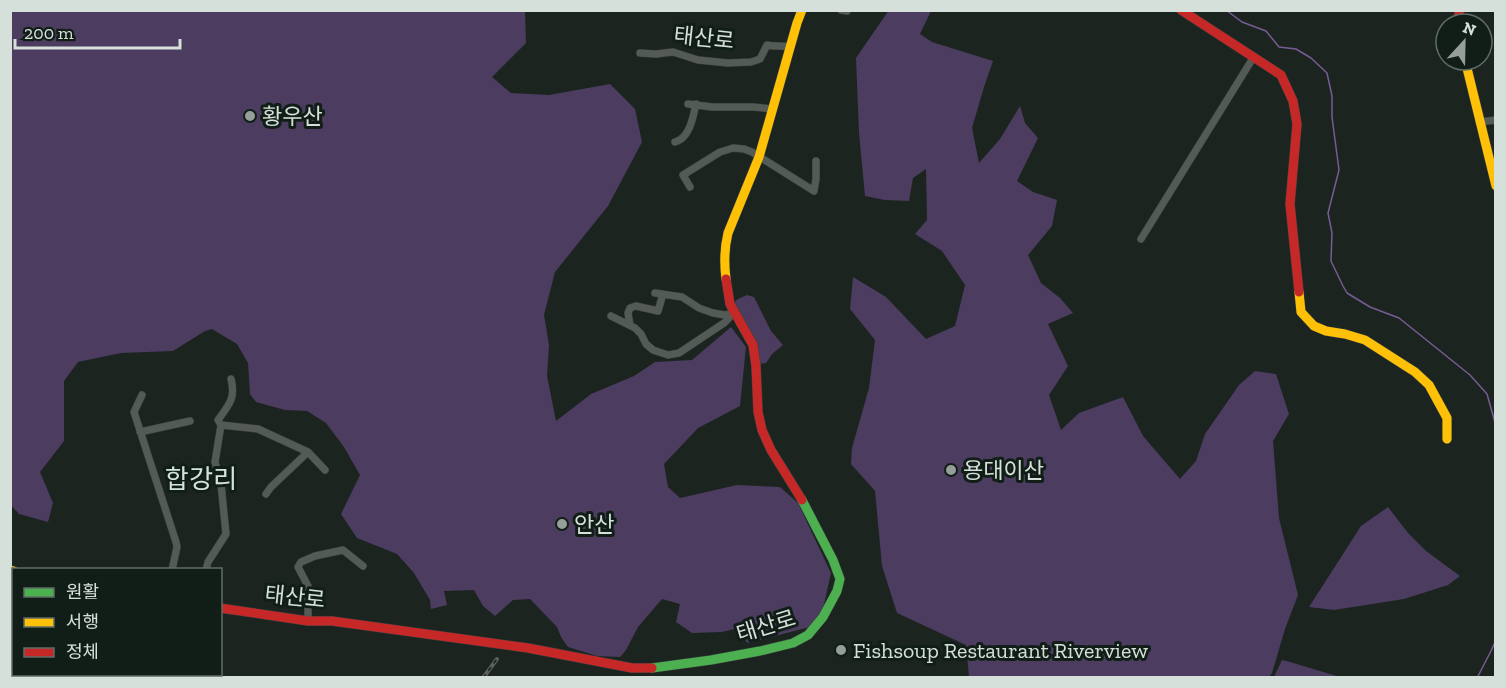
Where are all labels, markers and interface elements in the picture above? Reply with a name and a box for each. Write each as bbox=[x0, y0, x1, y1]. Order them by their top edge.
scale bar bbox=[15, 12, 180, 50]
north arrow bbox=[1434, 12, 1494, 72]
text: N bbox=[1460, 17, 1479, 40]
street label: 태산로 bbox=[672, 21, 736, 55]
text: 200 m bbox=[24, 22, 74, 44]
place label: 황우산 bbox=[262, 103, 323, 130]
marker: 황우산 bbox=[243, 109, 257, 123]
place label: 용대이산 bbox=[963, 457, 1044, 484]
district label: 합강리 bbox=[165, 463, 237, 495]
marker: 용대이산 bbox=[944, 463, 958, 477]
place label: 안산 bbox=[574, 511, 614, 538]
marker: 안산 bbox=[555, 517, 569, 531]
legend bbox=[12, 568, 222, 676]
street label: 태산로 bbox=[263, 580, 327, 614]
text: 원활 bbox=[66, 581, 99, 603]
street label: 태산로 bbox=[733, 604, 799, 648]
text: 서행 bbox=[66, 611, 99, 633]
place label: Fishsoup Restaurant Riverview bbox=[853, 637, 1148, 664]
text: 정체 bbox=[66, 641, 99, 663]
marker: Fishsoup Restaurant Riverview bbox=[834, 643, 848, 657]

